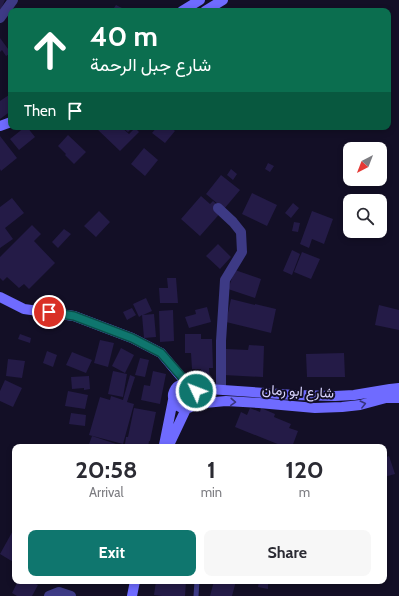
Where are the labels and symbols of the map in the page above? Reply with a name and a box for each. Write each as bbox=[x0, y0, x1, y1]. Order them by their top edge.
north arrow bbox=[343, 142, 387, 186]
pin bbox=[32, 295, 66, 329]
position arrow bbox=[175, 370, 217, 412]
street label: شارع ابو رمان bbox=[261, 380, 335, 404]
one-way arrow bbox=[230, 397, 236, 406]
one-way arrow bbox=[359, 400, 366, 409]

